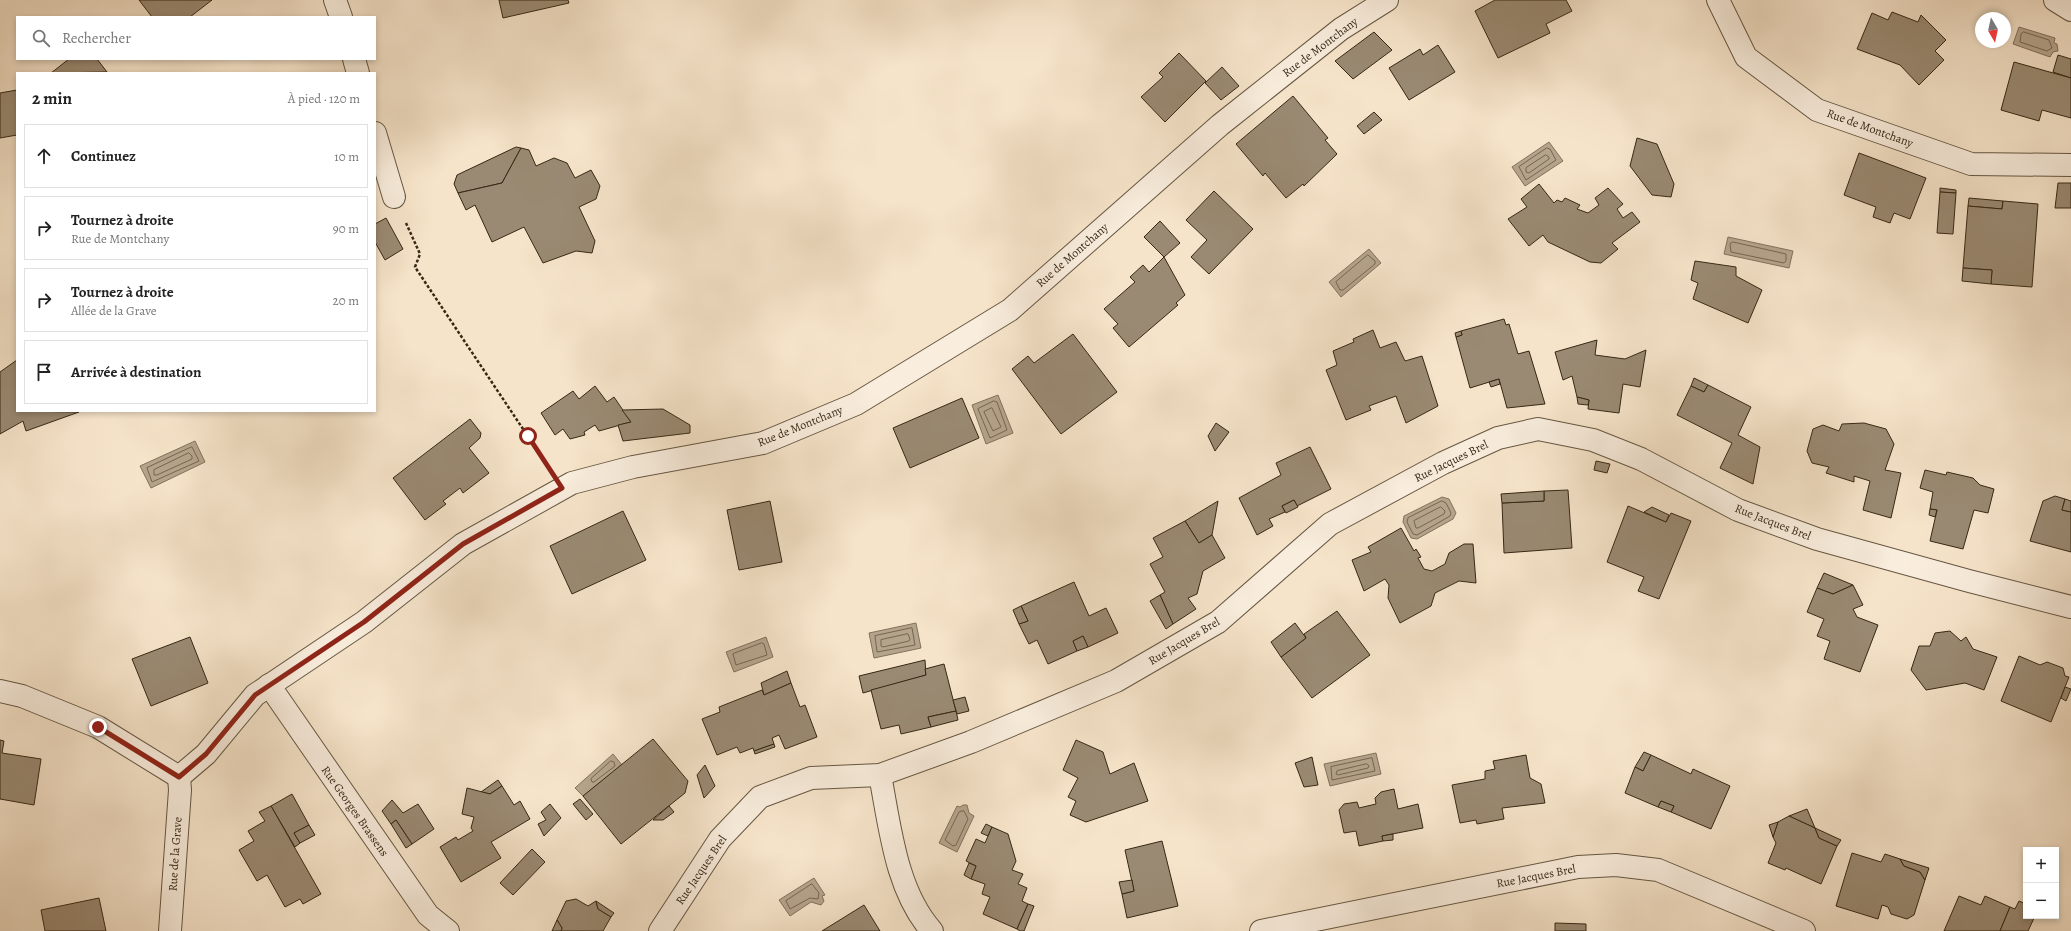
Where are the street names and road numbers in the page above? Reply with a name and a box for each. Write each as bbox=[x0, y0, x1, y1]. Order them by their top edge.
street label: Rue de Montchany bbox=[1279, 13, 1362, 81]
street label: Rue de Montchany bbox=[1825, 105, 1916, 151]
street label: Rue de Montchany bbox=[1033, 219, 1112, 291]
street label: Rue de Montchany bbox=[755, 401, 846, 450]
street label: Rue Jacques Brel bbox=[1411, 436, 1491, 486]
street label: Rue Jacques Brel bbox=[1733, 500, 1813, 544]
street label: Rue Jacques Brel bbox=[1145, 613, 1223, 669]
street label: Rue Georges Brassens bbox=[318, 763, 392, 860]
street label: Rue de la Grave bbox=[164, 816, 186, 892]
street label: Rue Jacques Brel bbox=[672, 832, 730, 908]
street label: Rue Jacques Brel bbox=[1495, 860, 1577, 892]

